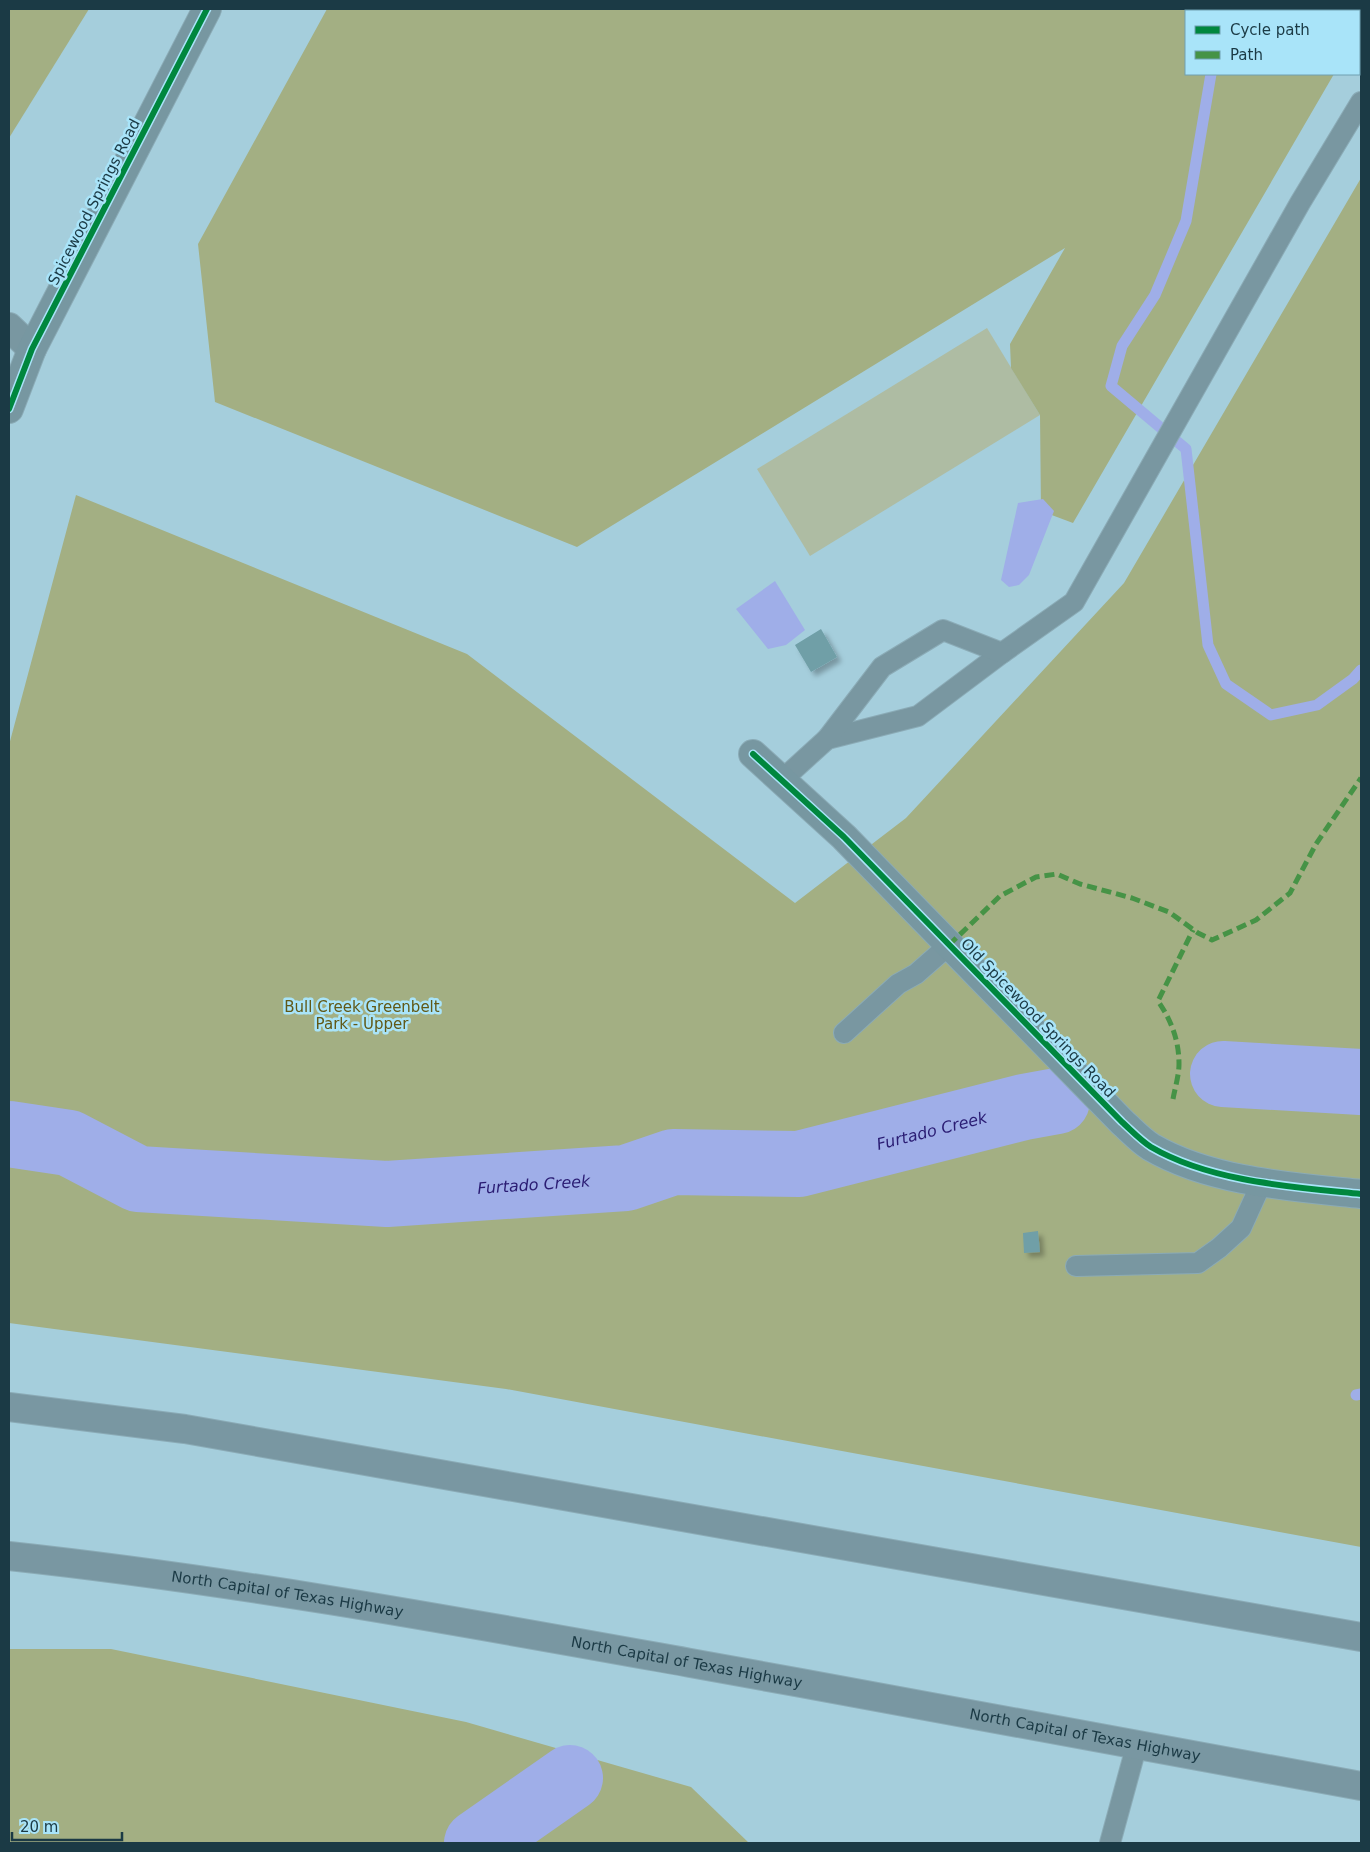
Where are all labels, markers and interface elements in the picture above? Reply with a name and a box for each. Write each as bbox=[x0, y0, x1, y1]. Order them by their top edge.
legend bbox=[1185, 10, 1360, 75]
text: Cycle path bbox=[1230, 21, 1310, 39]
text: Path bbox=[1230, 46, 1263, 64]
street label: Spicewood Springs Road bbox=[44, 116, 144, 288]
street label: Old Spicewood Springs Road bbox=[957, 935, 1119, 1101]
park label: Bull Creek Greenbelt Park - Upper bbox=[284, 998, 440, 1033]
water label: Furtado Creek bbox=[874, 1107, 990, 1153]
water label: Furtado Creek bbox=[477, 1171, 592, 1197]
street label: North Capital of Texas Highway bbox=[170, 1567, 405, 1621]
street label: North Capital of Texas Highway bbox=[570, 1633, 804, 1692]
street label: North Capital of Texas Highway bbox=[968, 1705, 1202, 1765]
scale bar bbox=[12, 1810, 122, 1842]
text: 20 m bbox=[20, 1818, 58, 1836]

